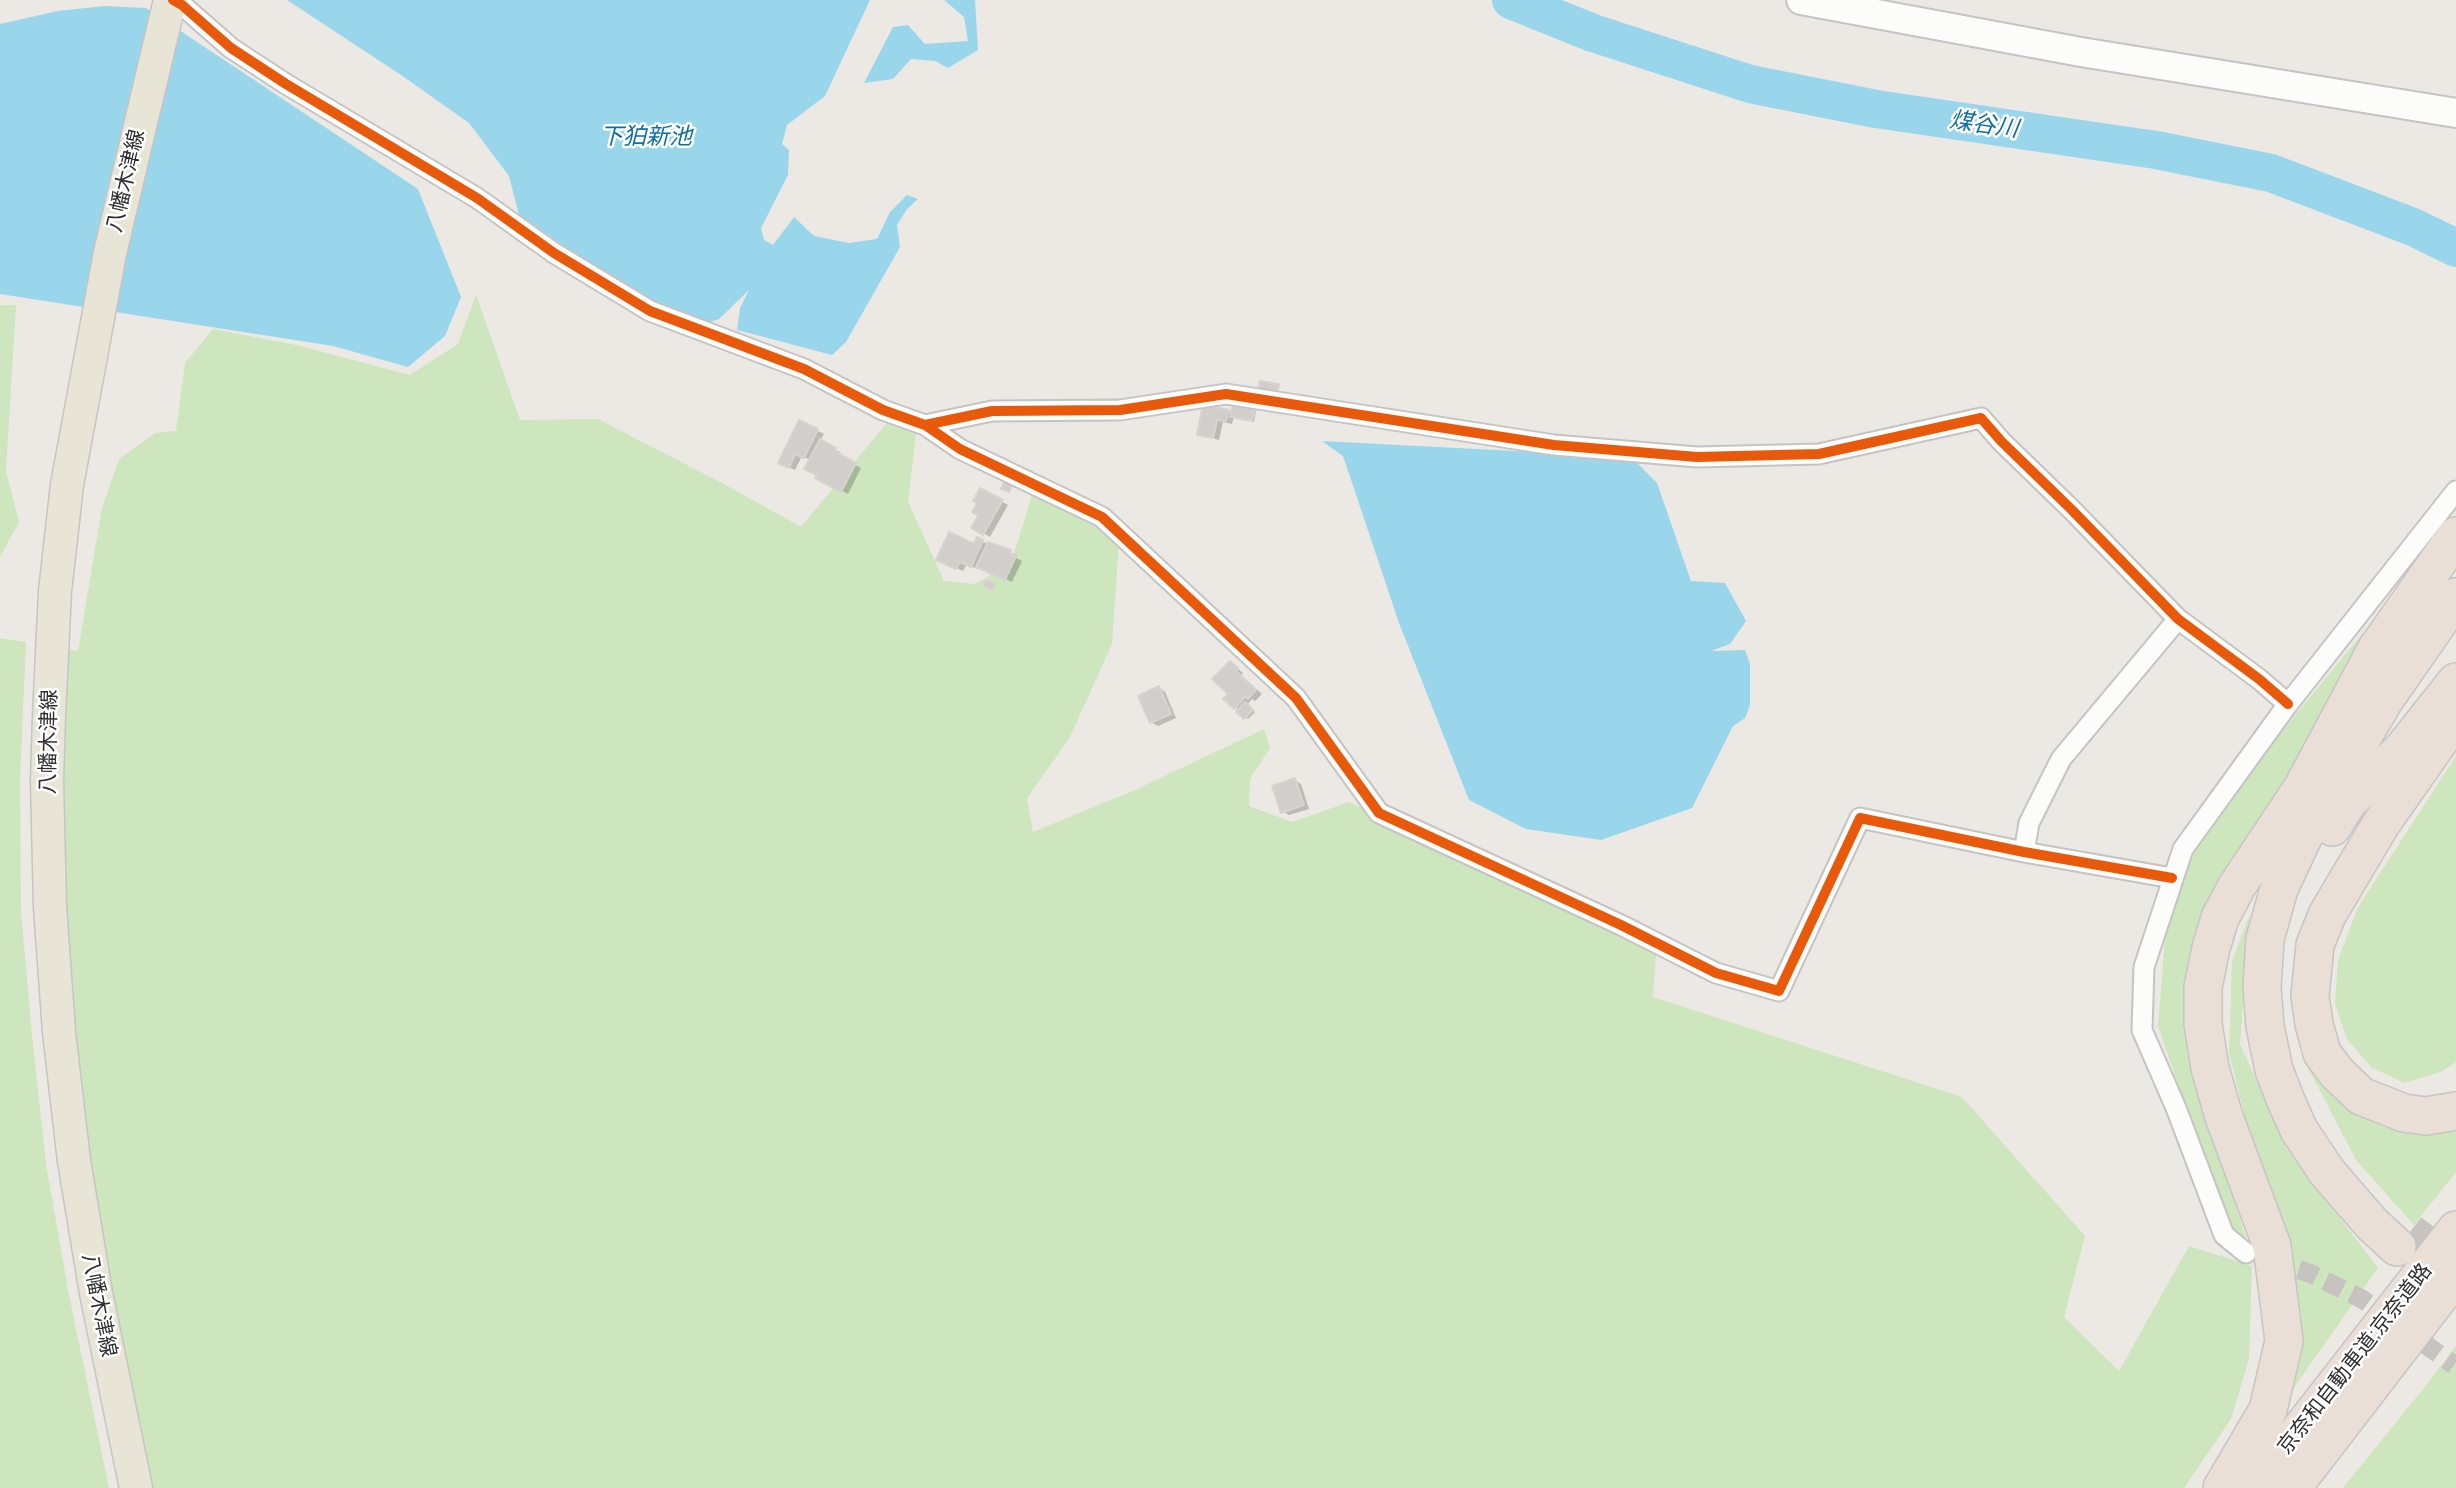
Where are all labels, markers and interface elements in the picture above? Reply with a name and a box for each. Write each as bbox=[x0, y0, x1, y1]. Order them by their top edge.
water label: 煤谷川 bbox=[1948, 107, 2020, 143]
water label: 下狛新池 bbox=[600, 123, 692, 151]
street label: 八幡木津線 bbox=[102, 127, 150, 235]
street label: 八幡木津線 bbox=[35, 689, 63, 795]
street label: 八幡木津線 bbox=[77, 1251, 121, 1359]
street label: 京奈和自動車道;京奈道路 bbox=[2273, 1259, 2437, 1459]

